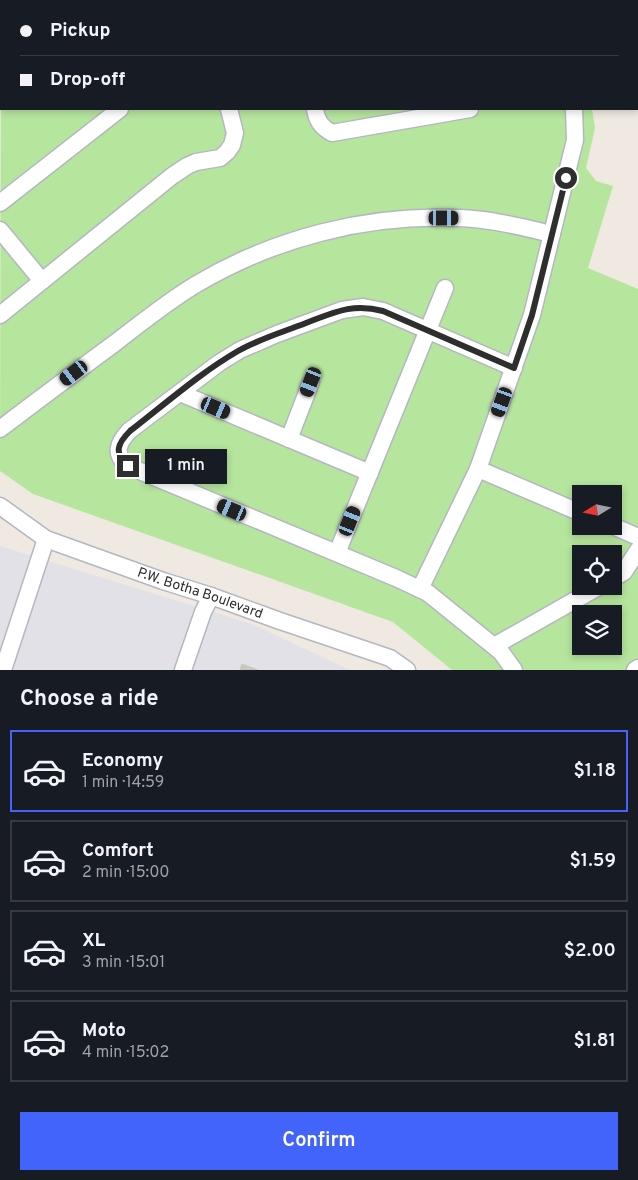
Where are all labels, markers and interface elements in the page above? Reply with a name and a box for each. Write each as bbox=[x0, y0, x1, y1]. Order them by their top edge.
text: Pickup bbox=[50, 19, 110, 43]
text: Drop-off bbox=[50, 68, 125, 92]
route start bbox=[555, 167, 577, 189]
car bbox=[429, 211, 459, 226]
car bbox=[57, 358, 90, 388]
car bbox=[298, 365, 323, 399]
car bbox=[489, 385, 514, 419]
car bbox=[199, 395, 232, 421]
callout: 1 min bbox=[146, 448, 228, 484]
route end bbox=[117, 455, 139, 477]
text: 1 min bbox=[167, 456, 205, 476]
north arrow bbox=[572, 485, 622, 535]
map controls bbox=[572, 485, 622, 655]
car bbox=[215, 497, 248, 523]
car bbox=[337, 504, 362, 538]
button: locate bbox=[572, 545, 622, 595]
street label: P.W. Botha Boulevard bbox=[135, 564, 265, 623]
button: layers bbox=[572, 605, 622, 655]
text: Choose a ride bbox=[20, 686, 158, 713]
icon: car bbox=[22, 749, 67, 794]
text: Economy bbox=[82, 749, 163, 773]
text: $1.18 bbox=[573, 759, 616, 783]
text: 1 min · 14:59 bbox=[82, 773, 164, 793]
icon: car bbox=[22, 839, 67, 884]
text: Comfort bbox=[82, 839, 154, 863]
text: $1.59 bbox=[570, 849, 616, 873]
text: 2 min · 15:00 bbox=[82, 863, 170, 883]
icon: car bbox=[22, 929, 67, 974]
text: XL bbox=[82, 929, 105, 953]
text: $2.00 bbox=[564, 939, 616, 963]
text: 3 min · 15:01 bbox=[82, 953, 165, 973]
icon: car bbox=[22, 1019, 67, 1064]
text: Moto bbox=[82, 1019, 126, 1043]
text: $1.81 bbox=[573, 1029, 616, 1053]
text: 4 min · 15:02 bbox=[82, 1043, 169, 1063]
button: Confirm bbox=[20, 1112, 618, 1170]

